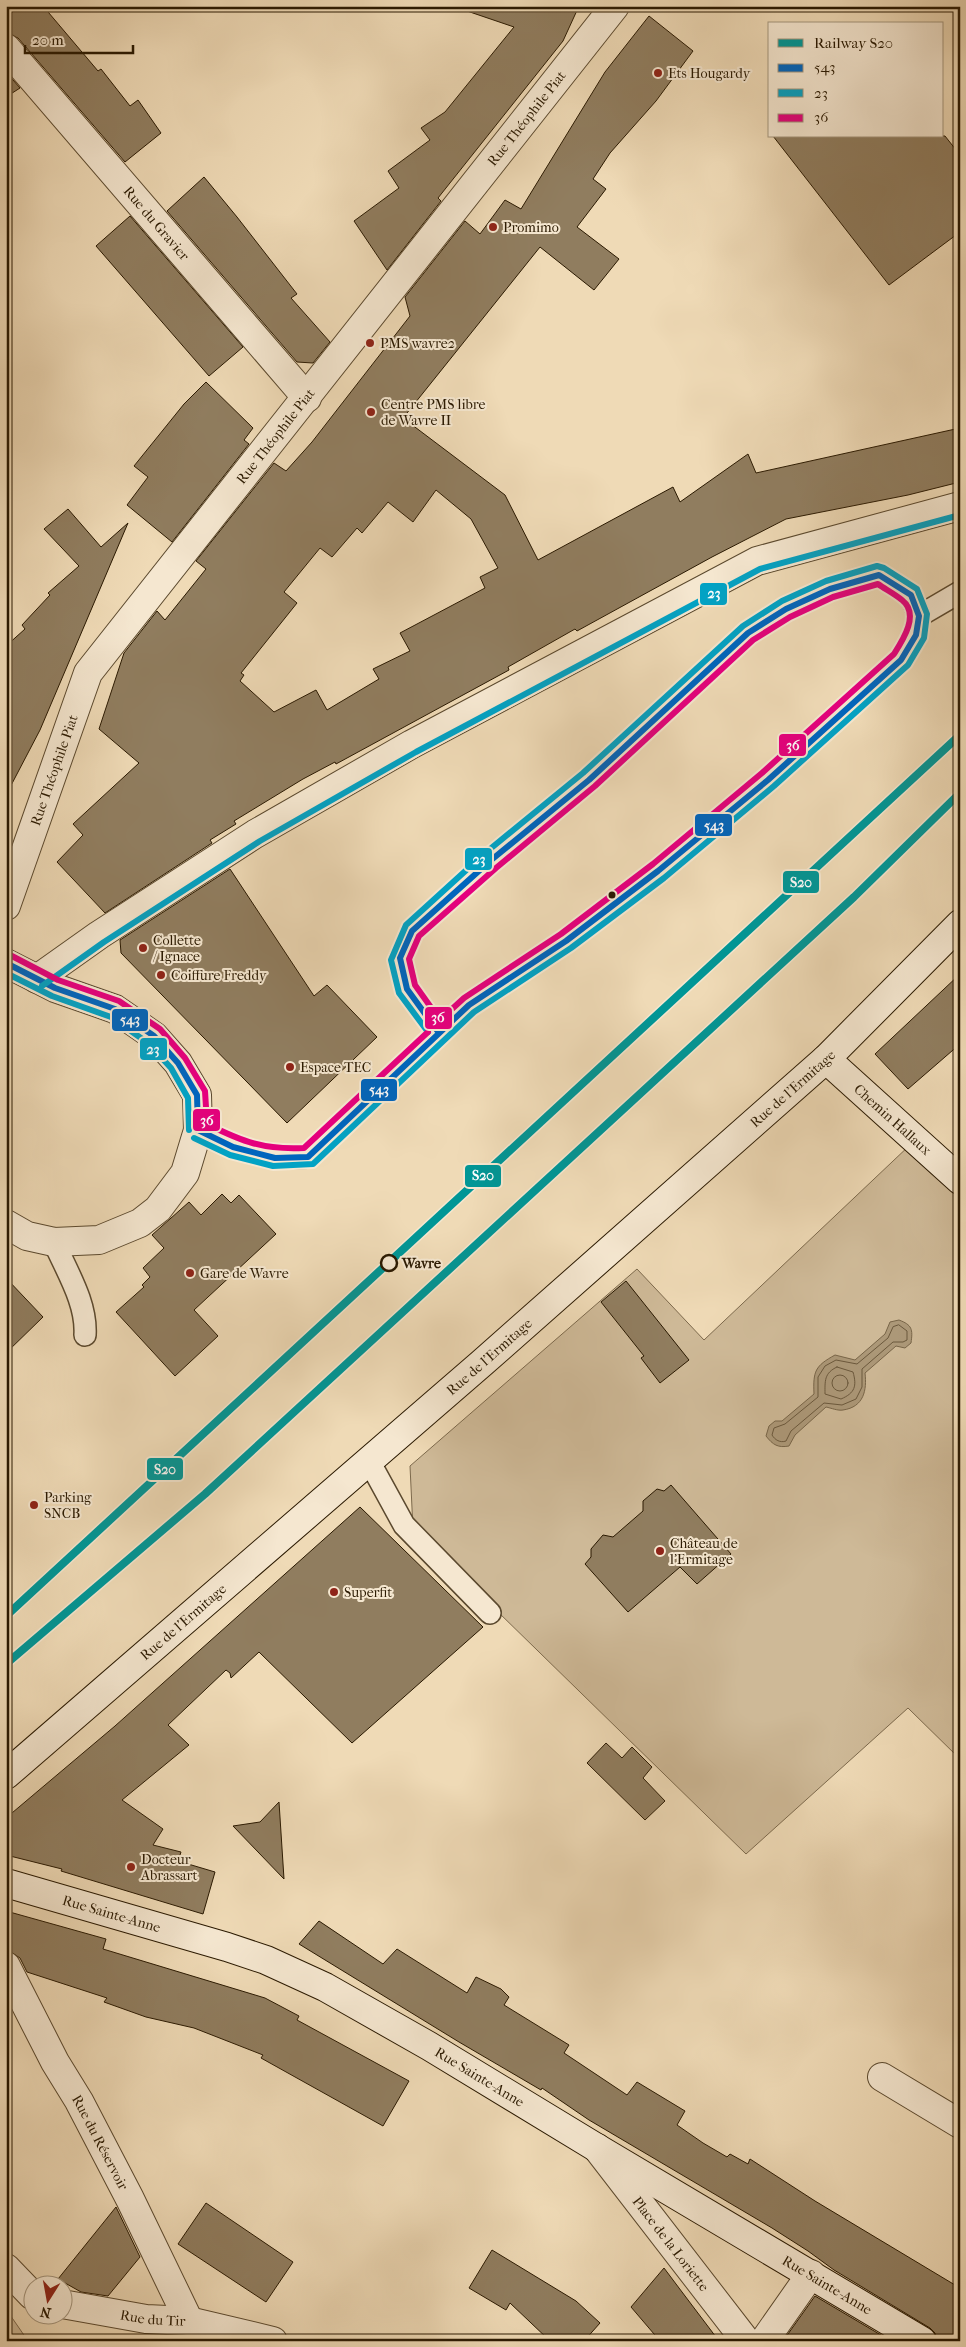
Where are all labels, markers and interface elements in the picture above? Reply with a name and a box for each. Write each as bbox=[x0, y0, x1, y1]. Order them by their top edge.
scale bar bbox=[25, 22, 132, 54]
legend bbox=[768, 22, 944, 138]
text: 20 m bbox=[32, 31, 64, 49]
text: Railway S20 bbox=[814, 34, 893, 52]
text: 543 bbox=[814, 58, 836, 76]
place label: Ets Hougardy bbox=[668, 65, 751, 82]
marker: Ets Hougardy bbox=[652, 67, 664, 79]
street label: Rue Théophile Piat bbox=[484, 68, 570, 170]
text: 23 bbox=[814, 84, 828, 102]
text: 36 bbox=[814, 108, 829, 126]
street label: Rue du Gravier bbox=[120, 183, 193, 264]
place label: Promimo bbox=[503, 219, 559, 236]
marker: Promimo bbox=[487, 221, 499, 233]
place label: PMS wavre2 bbox=[380, 335, 455, 352]
marker: PMS wavre2 bbox=[364, 337, 376, 349]
street label: Rue Théophile Piat bbox=[233, 385, 318, 487]
place label: Centre PMS libre de Wavre II bbox=[381, 396, 486, 429]
marker: Centre PMS libre de Wavre II bbox=[365, 406, 377, 418]
line badge: 23 bbox=[699, 582, 728, 606]
text: 23 bbox=[708, 585, 721, 602]
street label: Rue Théophile Piat bbox=[27, 713, 82, 828]
line badge: 36 bbox=[778, 733, 807, 757]
text: 36 bbox=[786, 737, 800, 754]
line badge: 543 bbox=[694, 813, 733, 837]
text: 543 bbox=[704, 817, 724, 834]
line badge: 23 bbox=[464, 847, 493, 871]
text: 23 bbox=[473, 851, 486, 868]
line badge: S20 bbox=[782, 870, 820, 894]
text: S20 bbox=[790, 874, 812, 891]
unlabelled marker bbox=[607, 890, 617, 900]
place label: Collette / Ignace bbox=[152, 932, 201, 965]
marker: Collette / Ignace bbox=[137, 942, 149, 954]
place label: Coiffure Freddy bbox=[171, 967, 267, 984]
marker: Coiffure Freddy bbox=[155, 969, 167, 981]
line badge: 36 bbox=[424, 1006, 453, 1030]
line badge: 543 bbox=[111, 1008, 149, 1032]
text: 36 bbox=[431, 1009, 445, 1026]
text: 543 bbox=[120, 1011, 140, 1028]
line badge: 23 bbox=[139, 1037, 168, 1061]
text: 23 bbox=[147, 1041, 160, 1058]
street label: Rue de l'Ermitage bbox=[747, 1047, 839, 1131]
place label: Espace TEC bbox=[300, 1059, 371, 1076]
marker: Espace TEC bbox=[284, 1061, 296, 1073]
line badge: 543 bbox=[360, 1078, 398, 1102]
street label: Chemin Hallaux bbox=[850, 1080, 935, 1159]
text: 543 bbox=[369, 1081, 389, 1098]
line badge: 36 bbox=[192, 1108, 221, 1132]
text: 36 bbox=[200, 1112, 214, 1129]
line badge: S20 bbox=[464, 1164, 502, 1188]
text: S20 bbox=[472, 1167, 494, 1184]
marker: Wavre bbox=[380, 1254, 398, 1272]
place label: Wavre bbox=[401, 1255, 441, 1272]
place label: Gare de Wavre bbox=[200, 1265, 289, 1282]
marker: Gare de Wavre bbox=[184, 1267, 196, 1279]
street label: Rue de l'Ermitage bbox=[443, 1315, 536, 1399]
line badge: S20 bbox=[146, 1457, 184, 1481]
text: S20 bbox=[154, 1461, 176, 1478]
place label: Parking SNCB bbox=[44, 1489, 92, 1522]
marker: Parking SNCB bbox=[28, 1499, 40, 1511]
place label: Château de l’Ermitage bbox=[669, 1535, 738, 1568]
marker: Château de l’Ermitage bbox=[654, 1545, 666, 1557]
street label: Rue de l'Ermitage bbox=[137, 1580, 230, 1664]
place label: Superfit bbox=[344, 1584, 392, 1601]
marker: Superfit bbox=[328, 1586, 340, 1598]
place label: Docteur Abrassart bbox=[140, 1851, 198, 1884]
marker: Docteur Abrassart bbox=[125, 1861, 137, 1873]
street label: Rue Sainte-Anne bbox=[60, 1892, 163, 1936]
street label: Rue Sainte-Anne bbox=[432, 2044, 527, 2111]
street label: Rue du Réservoir bbox=[68, 2092, 132, 2193]
street label: Place de la Loriette bbox=[629, 2193, 713, 2295]
street label: Rue Sainte-Anne bbox=[779, 2252, 875, 2318]
north arrow bbox=[22, 2274, 72, 2324]
text: N bbox=[38, 2303, 52, 2322]
street label: Rue du Tir bbox=[119, 2307, 186, 2330]

